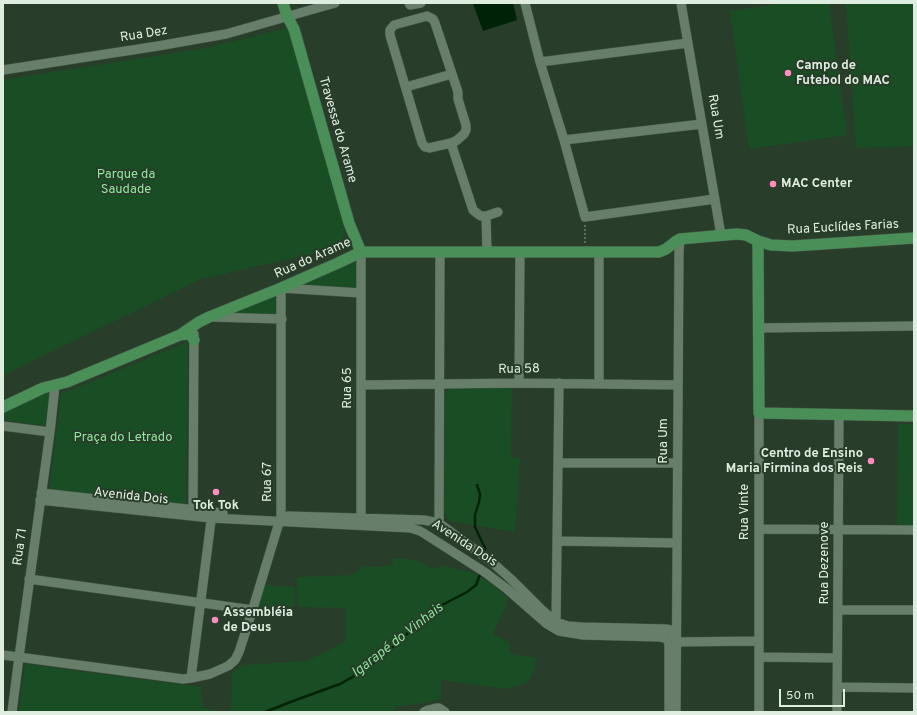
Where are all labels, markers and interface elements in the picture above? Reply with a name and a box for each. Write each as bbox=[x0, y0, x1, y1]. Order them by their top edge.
street label: Rua Dez bbox=[119, 24, 169, 46]
place label: Campo de Futebol do MAC bbox=[796, 58, 890, 89]
marker: Campo de Futebol do MAC bbox=[783, 68, 793, 78]
street label: Travessa do Arame bbox=[314, 75, 360, 185]
street label: Rua Um bbox=[703, 93, 727, 141]
park label: Parque da Saudade bbox=[97, 167, 155, 198]
place label: MAC Center bbox=[781, 176, 853, 192]
marker: MAC Center bbox=[768, 179, 778, 189]
street label: Rua Euclídes Farias bbox=[787, 217, 899, 239]
street label: Rua do Arame bbox=[272, 235, 354, 283]
street label: Rua 58 bbox=[498, 362, 540, 378]
street label: Rua 65 bbox=[340, 367, 356, 409]
street label: Rua Um bbox=[656, 418, 672, 464]
park label: Praça do Letrado bbox=[74, 430, 172, 446]
place label: Centro de Ensino Maria Firmina dos Reis bbox=[726, 446, 863, 477]
marker: Centro de Ensino Maria Firmina dos Reis bbox=[866, 456, 876, 466]
street label: Rua 67 bbox=[260, 462, 276, 502]
street label: Rua Vinte bbox=[737, 484, 753, 540]
street label: Avenida Dois bbox=[93, 485, 169, 509]
marker: Tok Tok bbox=[211, 487, 221, 497]
place label: Tok Tok bbox=[193, 498, 239, 514]
street label: Avenida Dois bbox=[428, 517, 500, 571]
street label: Rua Dezenove bbox=[817, 521, 833, 605]
street label: Rua 71 bbox=[11, 527, 31, 567]
water label: Igarapé do Vinhais bbox=[349, 600, 447, 682]
place label: Assembléia de Deus bbox=[223, 605, 293, 636]
marker: Assembléia de Deus bbox=[210, 615, 220, 625]
scale bar bbox=[781, 681, 847, 707]
text: 50 m bbox=[786, 688, 814, 704]

